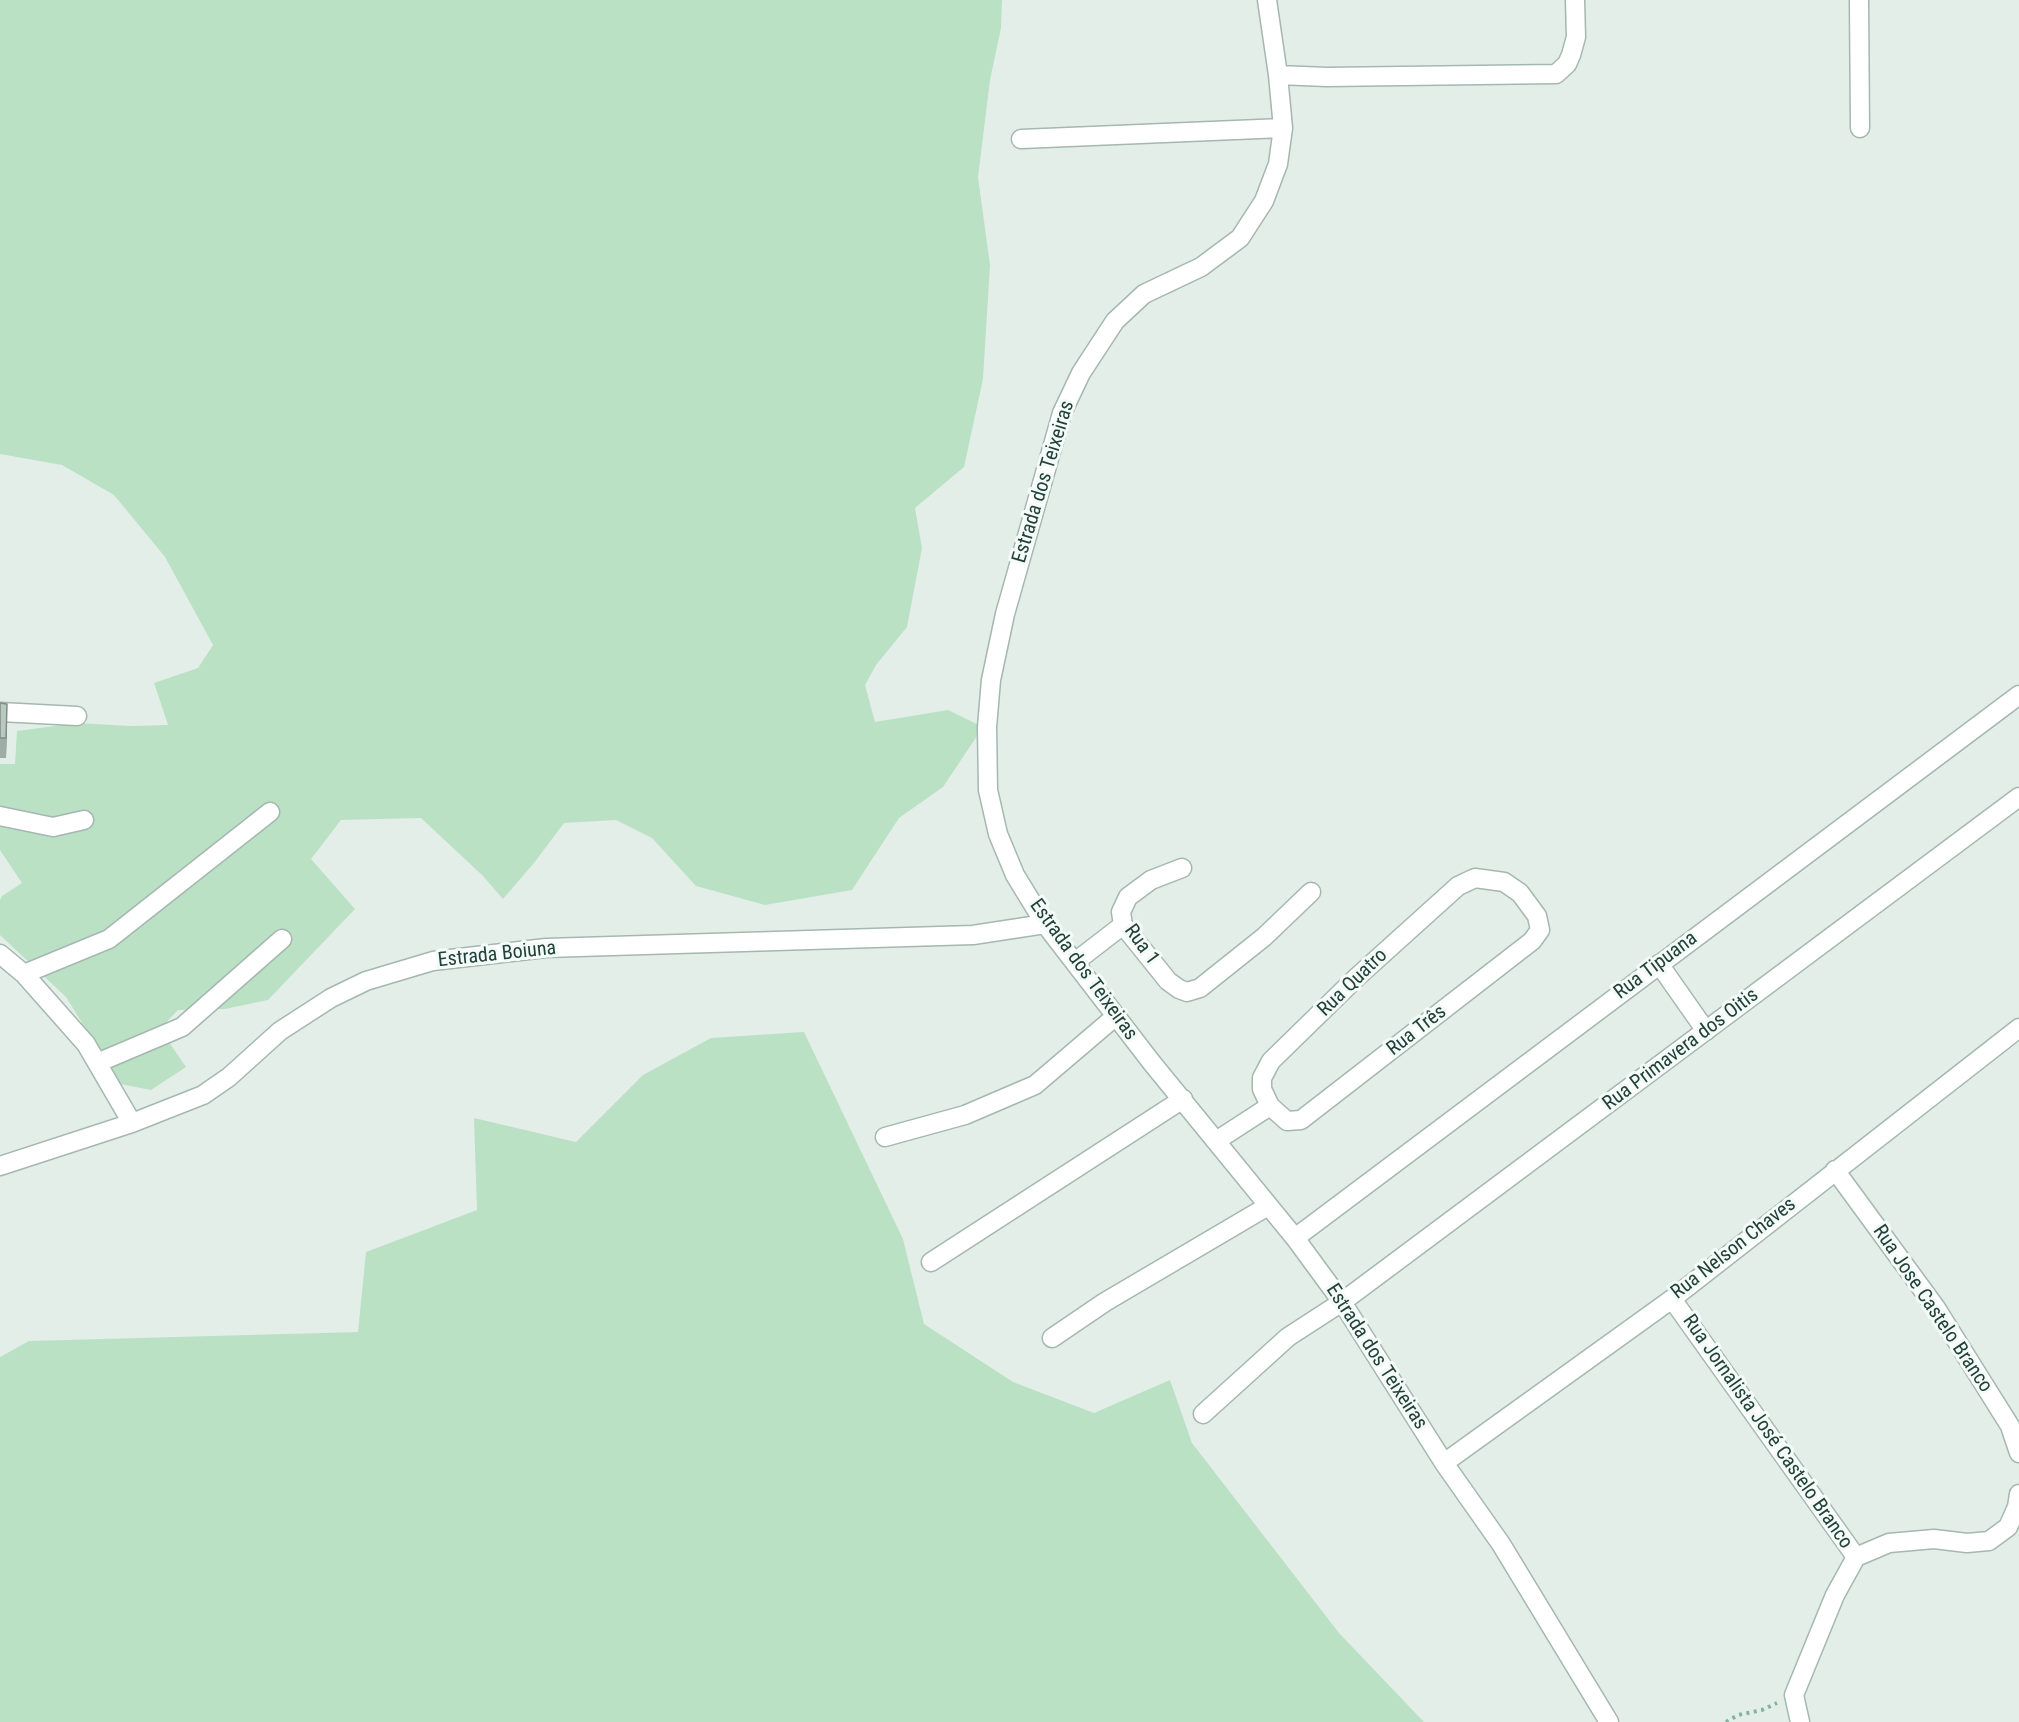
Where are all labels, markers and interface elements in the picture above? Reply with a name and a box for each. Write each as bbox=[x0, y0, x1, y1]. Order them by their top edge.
street label: Estrada dos Teixeiras bbox=[1008, 398, 1080, 566]
street label: Estrada dos Teixeiras bbox=[1024, 895, 1142, 1045]
street label: Rua 1 bbox=[1118, 920, 1164, 970]
street label: Rua Tipuana bbox=[1610, 927, 1702, 1005]
street label: Estrada Boiuna bbox=[437, 937, 557, 973]
street label: Rua Quatro bbox=[1313, 944, 1393, 1022]
street label: Rua Primavera dos Oitis bbox=[1599, 984, 1763, 1116]
street label: Rua Três bbox=[1383, 1000, 1451, 1062]
street label: Rua Nelson Chaves bbox=[1667, 1193, 1801, 1305]
street label: Rua Jose Castelo Branco bbox=[1867, 1221, 1997, 1397]
street label: Estrada dos Teixeiras bbox=[1320, 1280, 1432, 1434]
street label: Rua Jornalista José Castelo Branco bbox=[1677, 1310, 1857, 1554]

